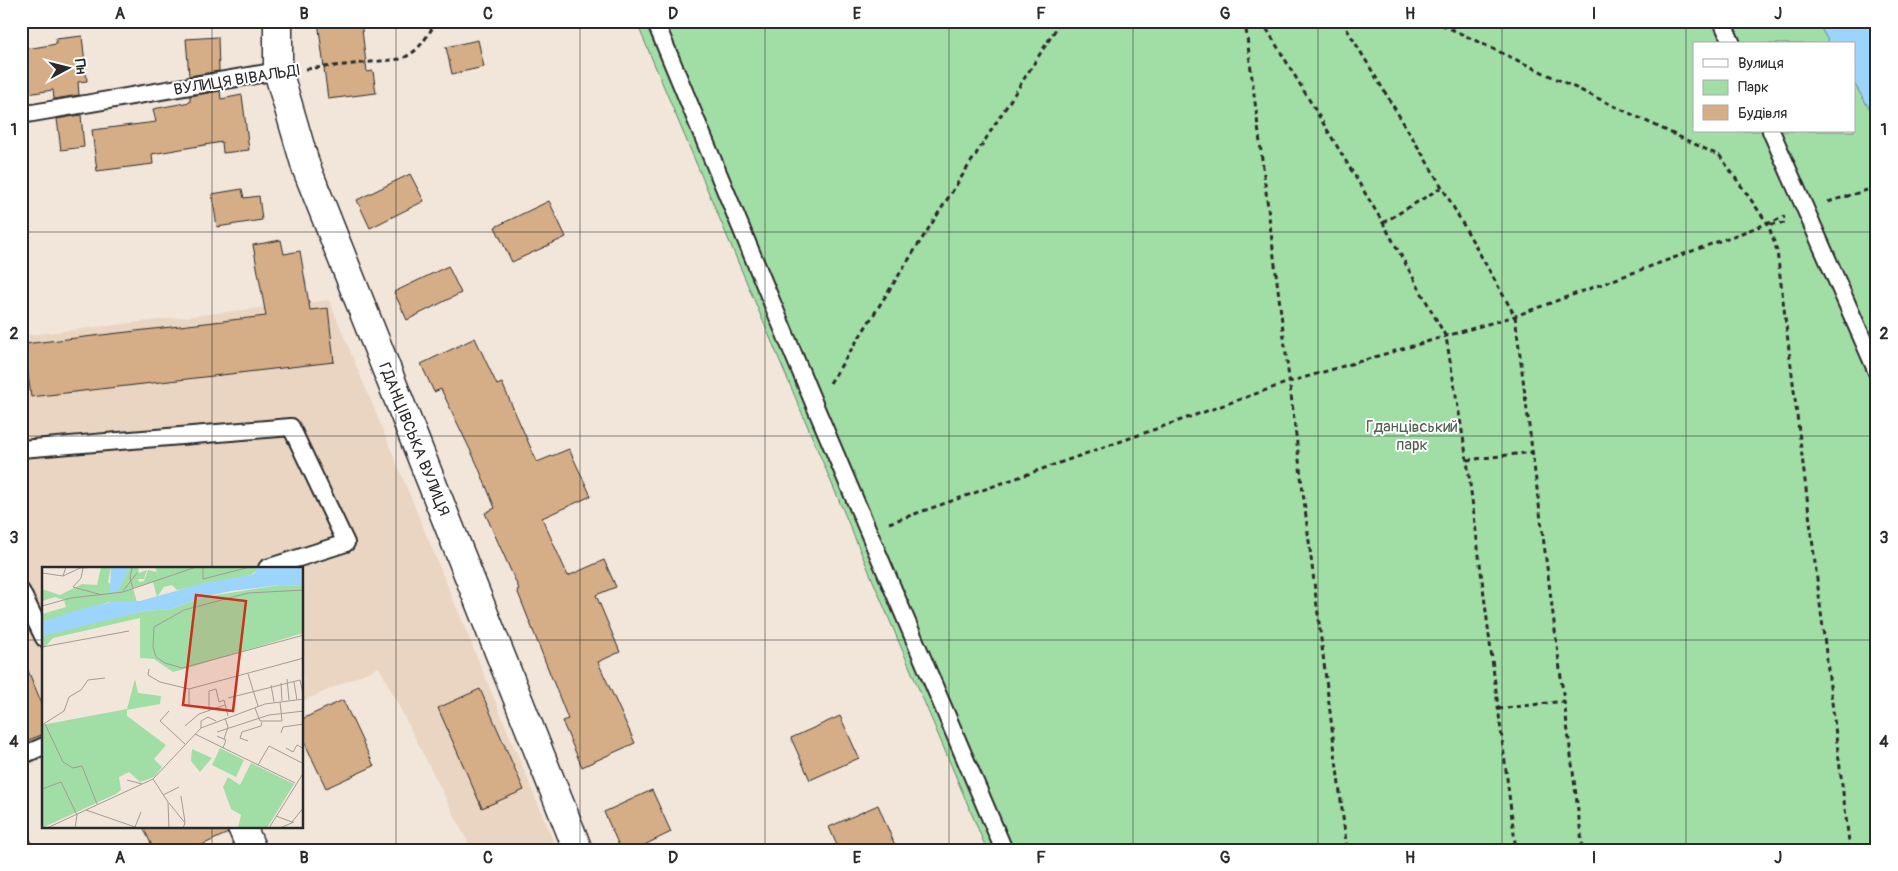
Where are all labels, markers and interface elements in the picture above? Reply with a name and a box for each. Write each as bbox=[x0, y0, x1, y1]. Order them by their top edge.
text: A bbox=[115, 4, 126, 24]
text: B bbox=[299, 4, 309, 24]
text: C bbox=[483, 4, 493, 24]
text: D bbox=[668, 4, 678, 24]
text: E bbox=[853, 4, 862, 24]
text: F bbox=[1036, 4, 1046, 24]
text: G bbox=[1220, 4, 1231, 24]
text: H bbox=[1405, 4, 1415, 24]
text: I bbox=[1592, 4, 1596, 24]
text: J bbox=[1774, 4, 1782, 24]
north arrow bbox=[42, 42, 92, 92]
legend bbox=[1693, 42, 1856, 132]
text: Вулиця bbox=[1738, 54, 1784, 73]
text: Пн bbox=[71, 58, 90, 75]
street label: ВУЛИЦЯ ВІВАЛЬДІ bbox=[172, 60, 302, 100]
text: Парк bbox=[1738, 78, 1769, 97]
text: Будівля bbox=[1738, 104, 1787, 123]
text: 1 bbox=[11, 120, 17, 140]
text: 1 bbox=[1881, 120, 1887, 140]
text: 2 bbox=[10, 324, 19, 344]
text: 2 bbox=[1880, 324, 1889, 344]
street label: ГДАНЦІВСЬКА ВУЛИЦЯ bbox=[374, 360, 454, 519]
park label: Гданцівський парк bbox=[1366, 417, 1458, 455]
text: 3 bbox=[10, 528, 19, 548]
text: 3 bbox=[1880, 528, 1889, 548]
inset map bbox=[42, 567, 304, 828]
text: 4 bbox=[9, 732, 19, 752]
text: 4 bbox=[1879, 732, 1889, 752]
text: A bbox=[115, 848, 126, 868]
text: B bbox=[299, 848, 309, 868]
text: C bbox=[483, 848, 493, 868]
text: D bbox=[668, 848, 678, 868]
text: E bbox=[853, 848, 862, 868]
text: F bbox=[1036, 848, 1046, 868]
text: G bbox=[1220, 848, 1231, 868]
text: H bbox=[1405, 848, 1415, 868]
text: I bbox=[1592, 848, 1596, 868]
text: J bbox=[1774, 848, 1782, 868]

